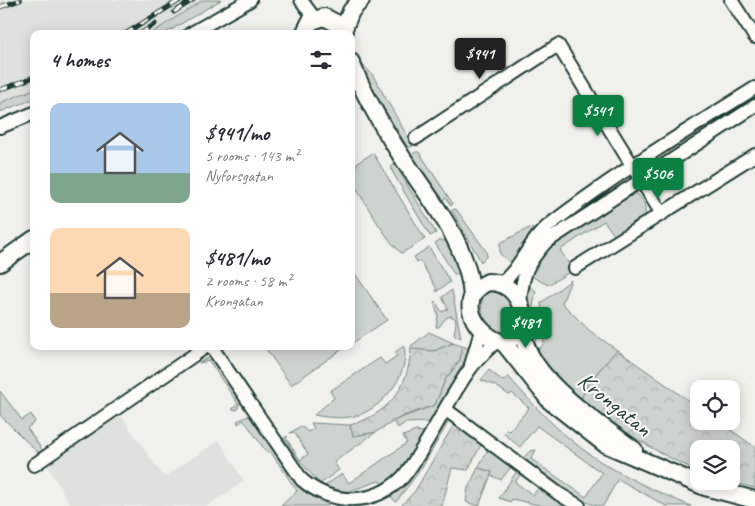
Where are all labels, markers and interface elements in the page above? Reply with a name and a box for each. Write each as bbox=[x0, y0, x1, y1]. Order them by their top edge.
pin: $941 bbox=[450, 38, 510, 80]
text: $941 bbox=[466, 44, 494, 64]
icon: filters bbox=[307, 46, 335, 74]
text: 4 homes bbox=[50, 47, 109, 73]
pin: $541 bbox=[568, 94, 628, 137]
text: $541 bbox=[584, 101, 612, 121]
text: $941/mo bbox=[205, 120, 269, 146]
icon: home bbox=[90, 123, 150, 183]
text: 5 rooms · 143 m² bbox=[205, 146, 299, 166]
pin: $506 bbox=[628, 158, 688, 200]
text: $506 bbox=[644, 164, 672, 184]
text: Nyforsgatan bbox=[205, 166, 273, 186]
text: $481/mo bbox=[205, 245, 270, 271]
icon: home bbox=[90, 248, 150, 308]
text: 2 rooms · 58 m² bbox=[205, 271, 291, 291]
text: Krongatan bbox=[205, 291, 263, 311]
pin: $481 bbox=[496, 306, 556, 349]
text: $481 bbox=[512, 313, 540, 333]
street label: Krongatan bbox=[572, 365, 658, 443]
map controls bbox=[690, 380, 740, 490]
button: locate bbox=[690, 380, 740, 430]
button: layers bbox=[690, 440, 740, 490]

